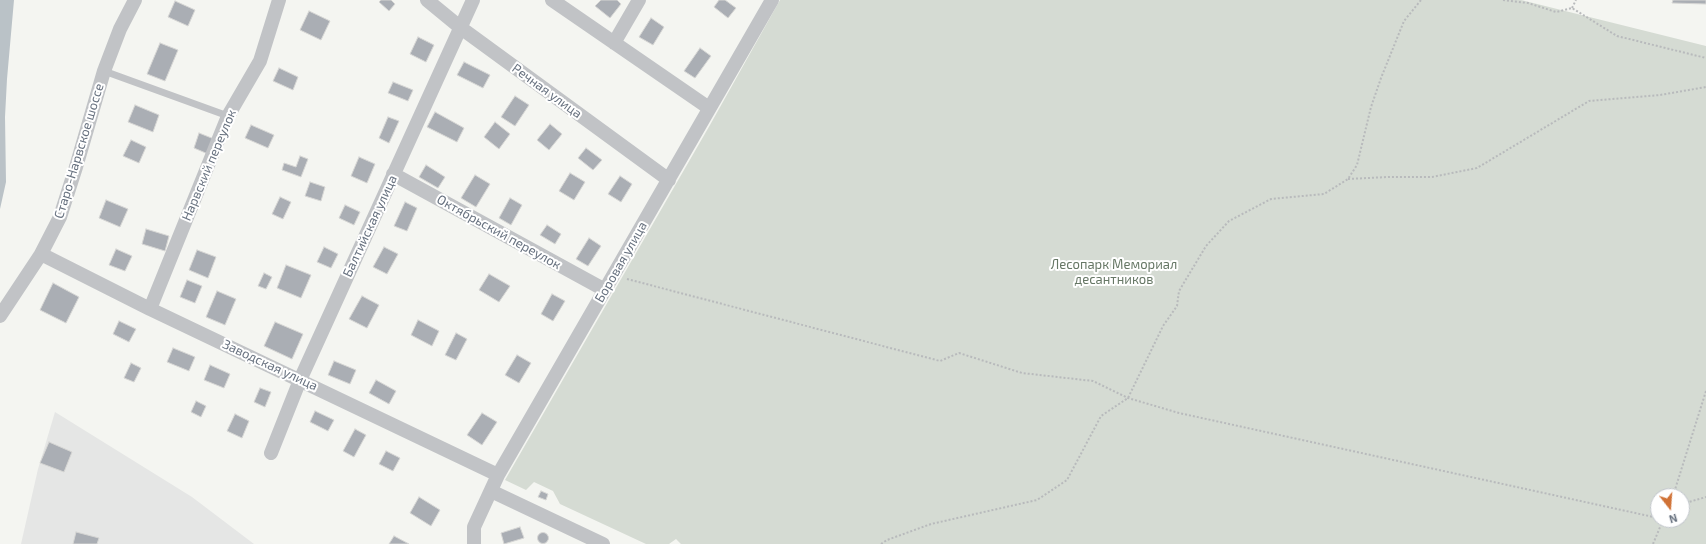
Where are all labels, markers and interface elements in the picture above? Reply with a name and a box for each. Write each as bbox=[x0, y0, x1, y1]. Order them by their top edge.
street label: Речная улица bbox=[509, 60, 585, 122]
street label: Старо-Нарвское шоссе bbox=[51, 81, 107, 221]
street label: Нарвский переулок bbox=[178, 107, 240, 223]
street label: Балтийская улица bbox=[340, 173, 400, 279]
street label: Октябрьский переулок bbox=[434, 191, 564, 273]
street label: Боровая улица bbox=[592, 219, 650, 305]
park label: Лесопарк Мемориал десантников bbox=[1051, 257, 1177, 288]
street label: Заводская улица bbox=[220, 336, 320, 394]
north arrow bbox=[1650, 488, 1690, 528]
text: N bbox=[1668, 512, 1679, 526]

